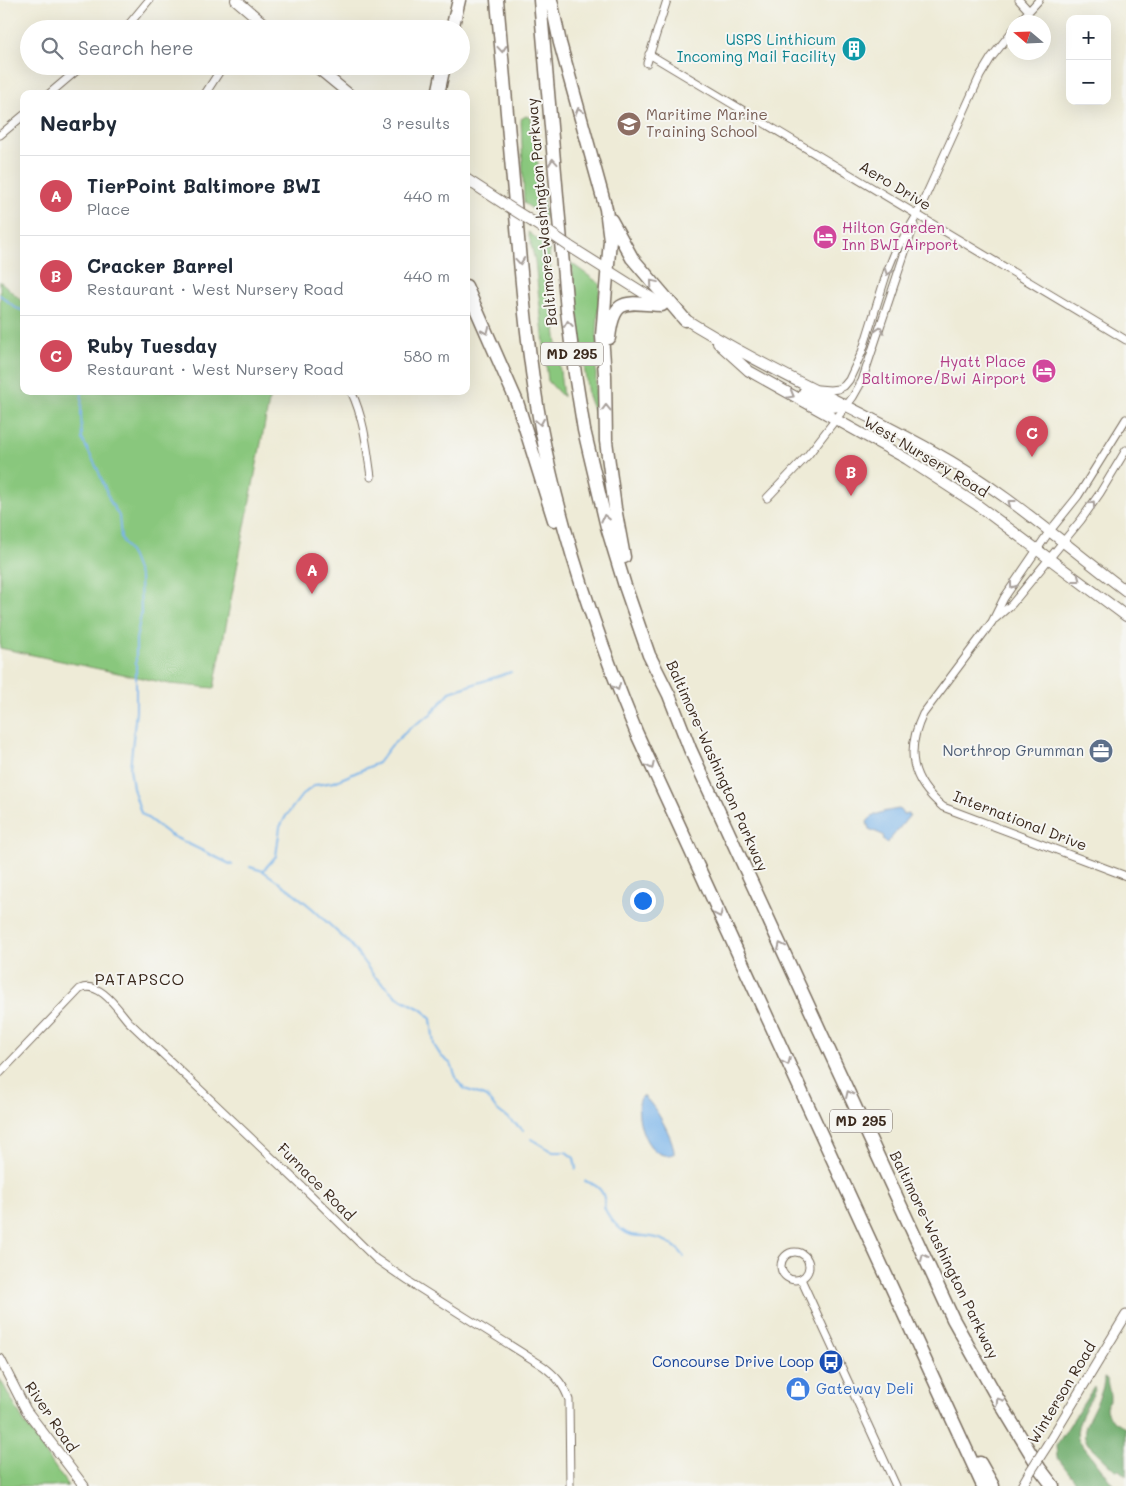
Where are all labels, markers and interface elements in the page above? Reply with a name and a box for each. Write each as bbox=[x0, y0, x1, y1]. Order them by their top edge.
north arrow bbox=[1006, 15, 1051, 60]
map controls bbox=[1066, 15, 1111, 105]
button: + bbox=[1066, 15, 1111, 60]
search box bbox=[20, 20, 470, 75]
place label: USPS Linthicum Incoming Mail Facility bbox=[677, 29, 836, 66]
icon: search bbox=[38, 34, 66, 62]
text: Search here bbox=[78, 35, 194, 60]
building icon: USPS Linthicum Incoming Mail Facility bbox=[841, 36, 867, 62]
one-way arrow bbox=[496, 45, 507, 53]
button: − bbox=[1066, 60, 1111, 105]
street label: Baltimore-Washington Parkway bbox=[521, 97, 561, 327]
place label: Maritime Marine Training School bbox=[646, 104, 768, 141]
one-way arrow bbox=[574, 107, 585, 116]
text: Nearby bbox=[40, 109, 117, 136]
school or university icon: Maritime Marine Training School bbox=[616, 111, 642, 137]
text: 3 results bbox=[382, 112, 450, 133]
street label: Aero Drive bbox=[856, 156, 935, 214]
one-way arrow bbox=[548, 158, 559, 166]
text: TierPoint Baltimore BWI bbox=[87, 173, 321, 198]
text: A bbox=[50, 185, 62, 206]
text: 440 m bbox=[403, 185, 450, 206]
text: Place bbox=[87, 198, 130, 219]
place label: Hilton Garden Inn BWI Airport bbox=[842, 217, 959, 254]
hotel icon: Hilton Garden Inn BWI Airport bbox=[812, 224, 838, 250]
text: Cracker Barrel bbox=[87, 253, 233, 278]
one-way arrow bbox=[514, 257, 525, 265]
text: B bbox=[51, 265, 61, 286]
text: 440 m bbox=[403, 265, 450, 286]
one-way arrow bbox=[884, 267, 894, 275]
text: Restaurant · West Nursery Road bbox=[87, 278, 343, 299]
one-way arrow bbox=[649, 280, 658, 289]
one-way arrow bbox=[563, 320, 574, 328]
one-way arrow bbox=[480, 326, 491, 335]
one-way arrow bbox=[874, 326, 884, 334]
text: Ruby Tuesday bbox=[87, 333, 217, 358]
road number: MD 295 bbox=[541, 342, 603, 366]
text: C bbox=[50, 345, 62, 366]
text: 580 m bbox=[403, 345, 450, 366]
place label: Hyatt Place Baltimore/Bwi Airport bbox=[862, 351, 1026, 388]
text: Restaurant · West Nursery Road bbox=[87, 358, 343, 379]
hotel icon: Hyatt Place Baltimore/Bwi Airport bbox=[1031, 358, 1057, 384]
one-way arrow bbox=[786, 389, 795, 399]
one-way arrow bbox=[601, 404, 611, 412]
street label: West Nursery Road bbox=[860, 411, 993, 501]
pin: C bbox=[1016, 416, 1048, 457]
one-way arrow bbox=[534, 417, 544, 426]
pin: B bbox=[835, 455, 867, 496]
one-way arrow bbox=[1007, 499, 1016, 508]
one-way arrow bbox=[1086, 500, 1095, 510]
one-way arrow bbox=[600, 513, 611, 522]
pin: A bbox=[296, 553, 328, 594]
one-way arrow bbox=[1071, 573, 1081, 582]
one-way arrow bbox=[1010, 579, 1019, 589]
street label: Baltimore-Washington Parkway bbox=[662, 657, 774, 874]
one-way arrow bbox=[611, 682, 622, 691]
office icon: Northrop Grumman bbox=[1088, 738, 1114, 764]
place label: Northrop Grumman bbox=[943, 740, 1084, 760]
one-way arrow bbox=[645, 761, 656, 770]
street label: International Drive bbox=[951, 785, 1090, 855]
your location bbox=[630, 888, 656, 914]
one-way arrow bbox=[713, 909, 724, 918]
one-way arrow bbox=[776, 942, 787, 951]
district label: PATAPSCO bbox=[95, 968, 185, 989]
one-way arrow bbox=[781, 1057, 791, 1066]
one-way arrow bbox=[845, 1090, 855, 1099]
road number: MD 295 bbox=[830, 1110, 892, 1132]
street label: Furnace Road bbox=[274, 1138, 360, 1224]
street label: Baltimore-Washington Parkway bbox=[886, 1147, 1004, 1362]
one-way arrow bbox=[920, 1253, 931, 1262]
street label: Winterson Road bbox=[1023, 1338, 1100, 1447]
bus stop icon: Concourse Drive Loop bbox=[818, 1349, 844, 1375]
place label: Concourse Drive Loop bbox=[652, 1351, 814, 1371]
shop icon: Gateway Deli bbox=[785, 1376, 811, 1402]
street label: River Road bbox=[21, 1377, 83, 1456]
place label: Gateway Deli bbox=[816, 1378, 914, 1398]
one-way arrow bbox=[996, 1398, 1006, 1407]

